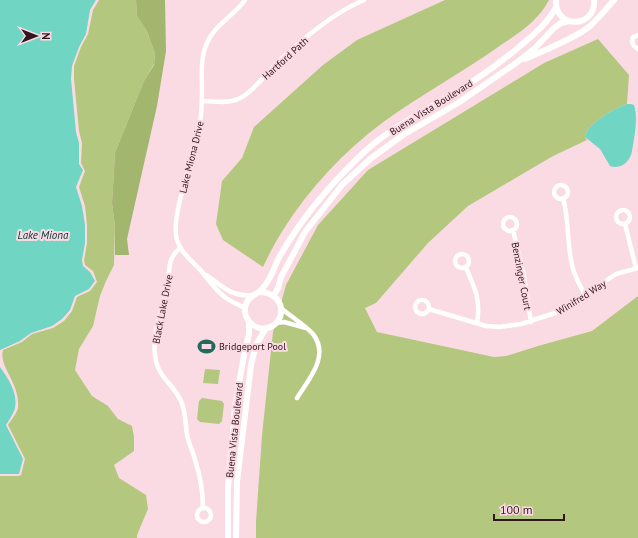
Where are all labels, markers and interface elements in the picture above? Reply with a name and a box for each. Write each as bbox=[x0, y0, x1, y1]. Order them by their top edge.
north arrow bbox=[16, 16, 56, 56]
text: N bbox=[39, 32, 53, 40]
street label: Hartford Path bbox=[260, 34, 311, 83]
street label: Buena Vista Boulevard bbox=[387, 77, 475, 138]
street label: Lake Miona Drive bbox=[176, 120, 207, 195]
water label: Lake Miona bbox=[18, 228, 69, 242]
street label: Benzinger Court bbox=[509, 241, 535, 312]
street label: Black Lake Drive bbox=[149, 273, 176, 345]
street label: Winifred Way bbox=[554, 277, 609, 318]
sports icon: Bridgeport Pool bbox=[196, 336, 216, 356]
place label: Bridgeport Pool bbox=[219, 340, 286, 353]
street label: Buena Vista Boulevard bbox=[223, 382, 246, 478]
scale bar bbox=[494, 496, 564, 522]
text: 100 m bbox=[500, 502, 533, 517]

